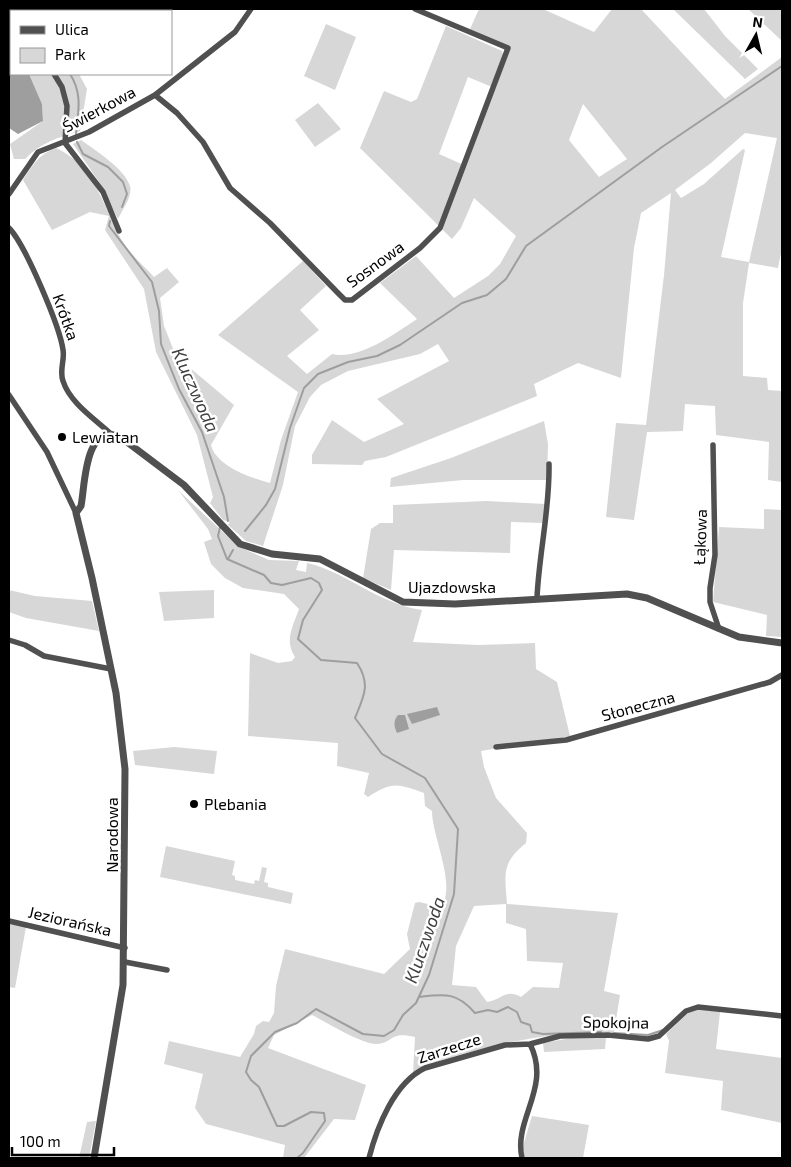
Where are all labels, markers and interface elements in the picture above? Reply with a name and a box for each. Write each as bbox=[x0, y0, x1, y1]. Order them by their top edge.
legend bbox=[10, 10, 172, 75]
north arrow bbox=[731, 10, 781, 60]
text: N bbox=[752, 13, 764, 31]
text: Ulica bbox=[55, 20, 89, 38]
text: Park bbox=[55, 45, 86, 63]
street label: Świerkowa bbox=[59, 81, 139, 136]
street label: Sosnowa bbox=[342, 236, 407, 291]
street label: Krótka bbox=[49, 291, 84, 343]
water label: Kluczwoda bbox=[168, 344, 224, 435]
place label: Lewiatan bbox=[72, 427, 139, 446]
marker: Lewiatan bbox=[56, 431, 68, 443]
street label: Łąkowa bbox=[689, 509, 710, 565]
street label: Ujazdowska bbox=[408, 577, 496, 597]
street label: Słoneczna bbox=[599, 687, 677, 724]
place label: Plebania bbox=[204, 794, 267, 813]
street label: Narodowa bbox=[102, 797, 121, 873]
marker: Plebania bbox=[188, 798, 200, 810]
water label: Kluczwoda bbox=[399, 894, 449, 986]
street label: Jeziorańska bbox=[27, 902, 114, 939]
street label: Spokojna bbox=[583, 1011, 649, 1033]
street label: Zarzecze bbox=[415, 1028, 483, 1067]
scale bar bbox=[12, 1124, 115, 1156]
text: 100 m bbox=[20, 1132, 61, 1150]

